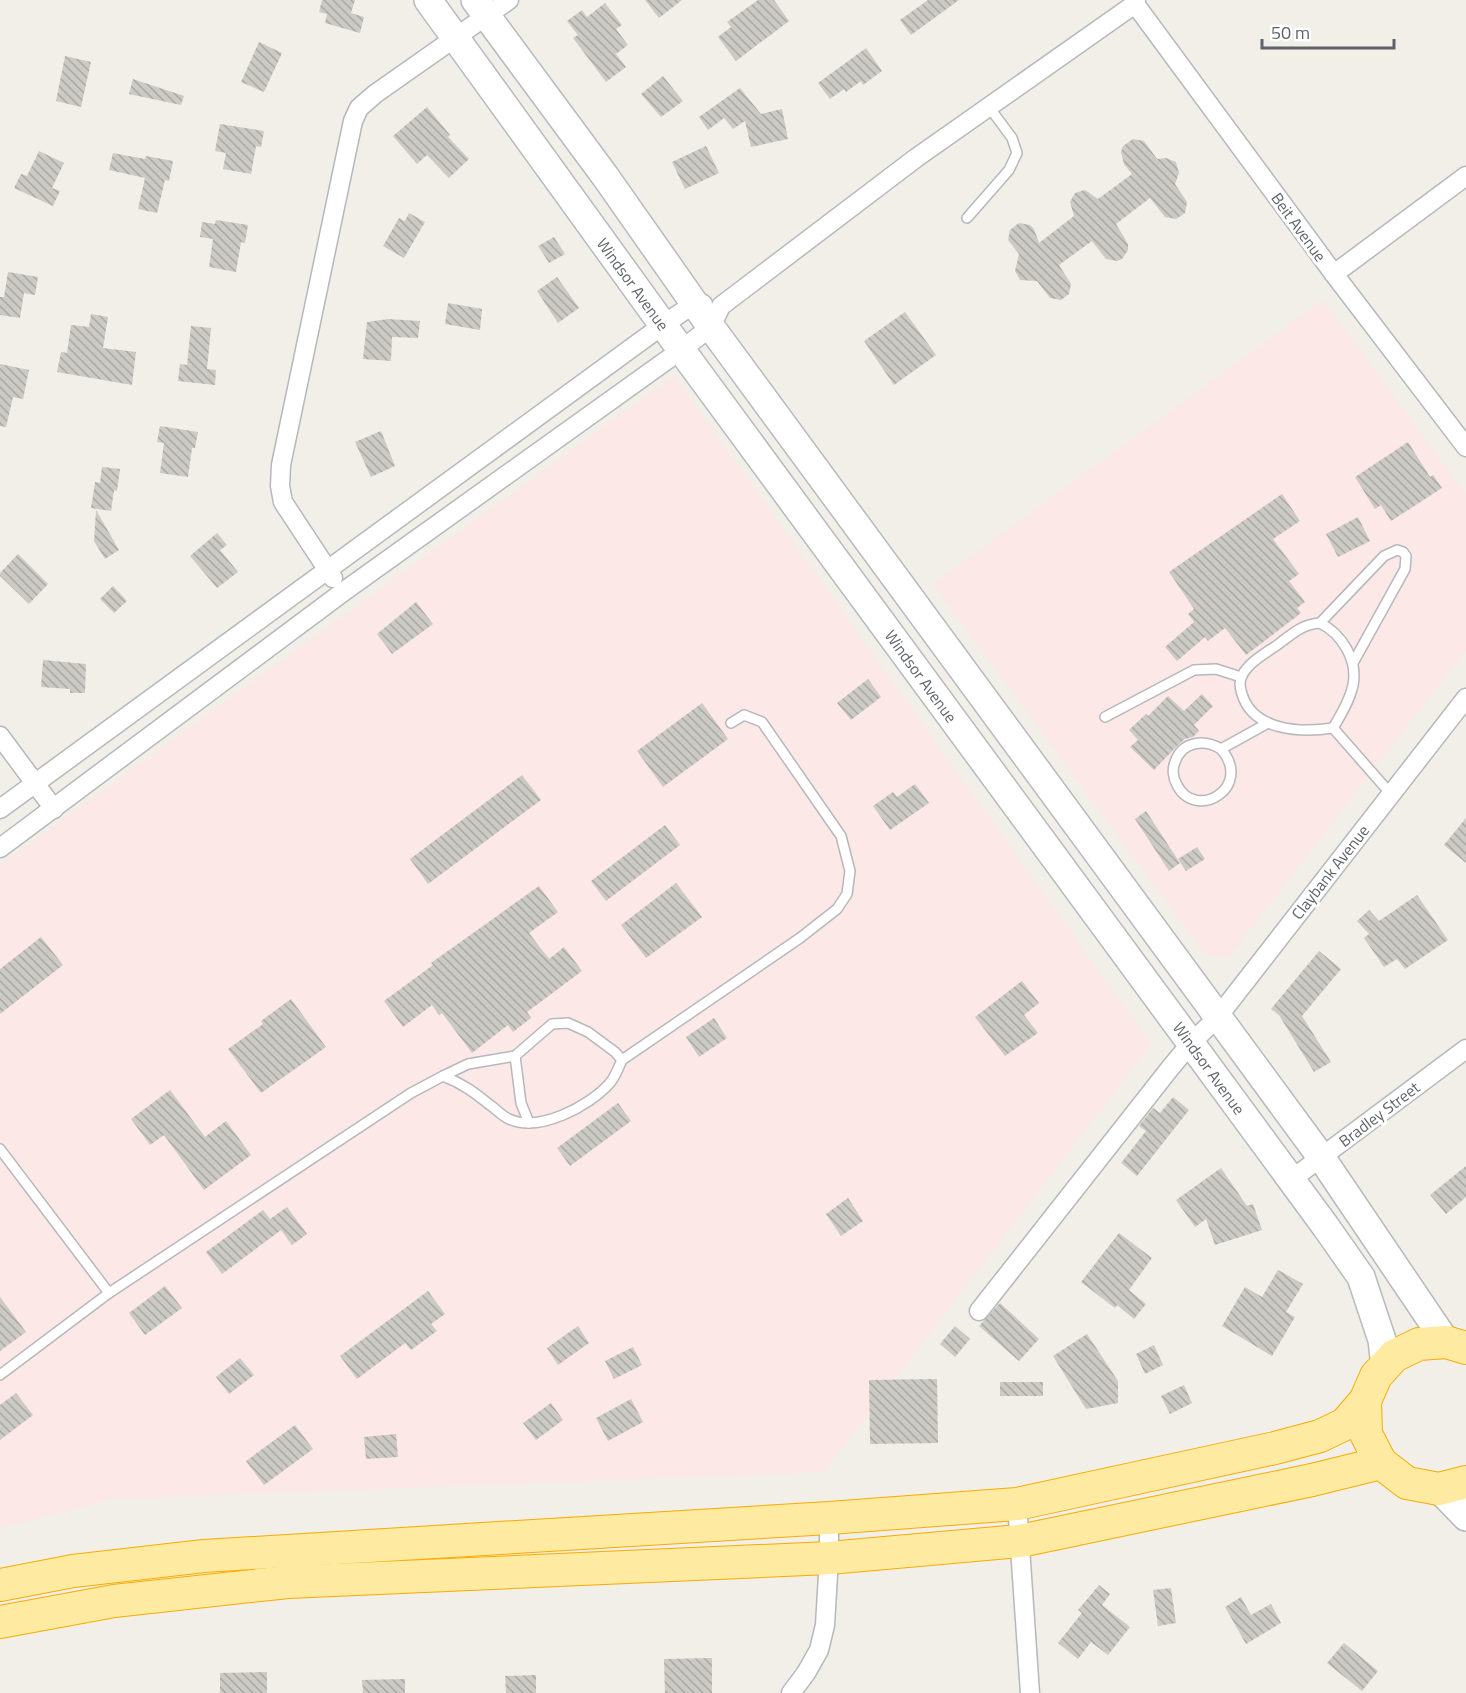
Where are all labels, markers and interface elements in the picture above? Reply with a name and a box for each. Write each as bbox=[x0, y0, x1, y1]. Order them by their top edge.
scale bar bbox=[1262, 12, 1394, 50]
text: 50 m bbox=[1271, 19, 1310, 46]
street label: Beit Avenue bbox=[1266, 187, 1332, 267]
street label: Windsor Avenue bbox=[591, 233, 675, 335]
street label: Windsor Avenue bbox=[879, 625, 963, 727]
street label: Claybank Avenue bbox=[1285, 820, 1375, 924]
street label: Windsor Avenue bbox=[1167, 1017, 1251, 1119]
street label: Bradley Street bbox=[1333, 1075, 1425, 1152]

